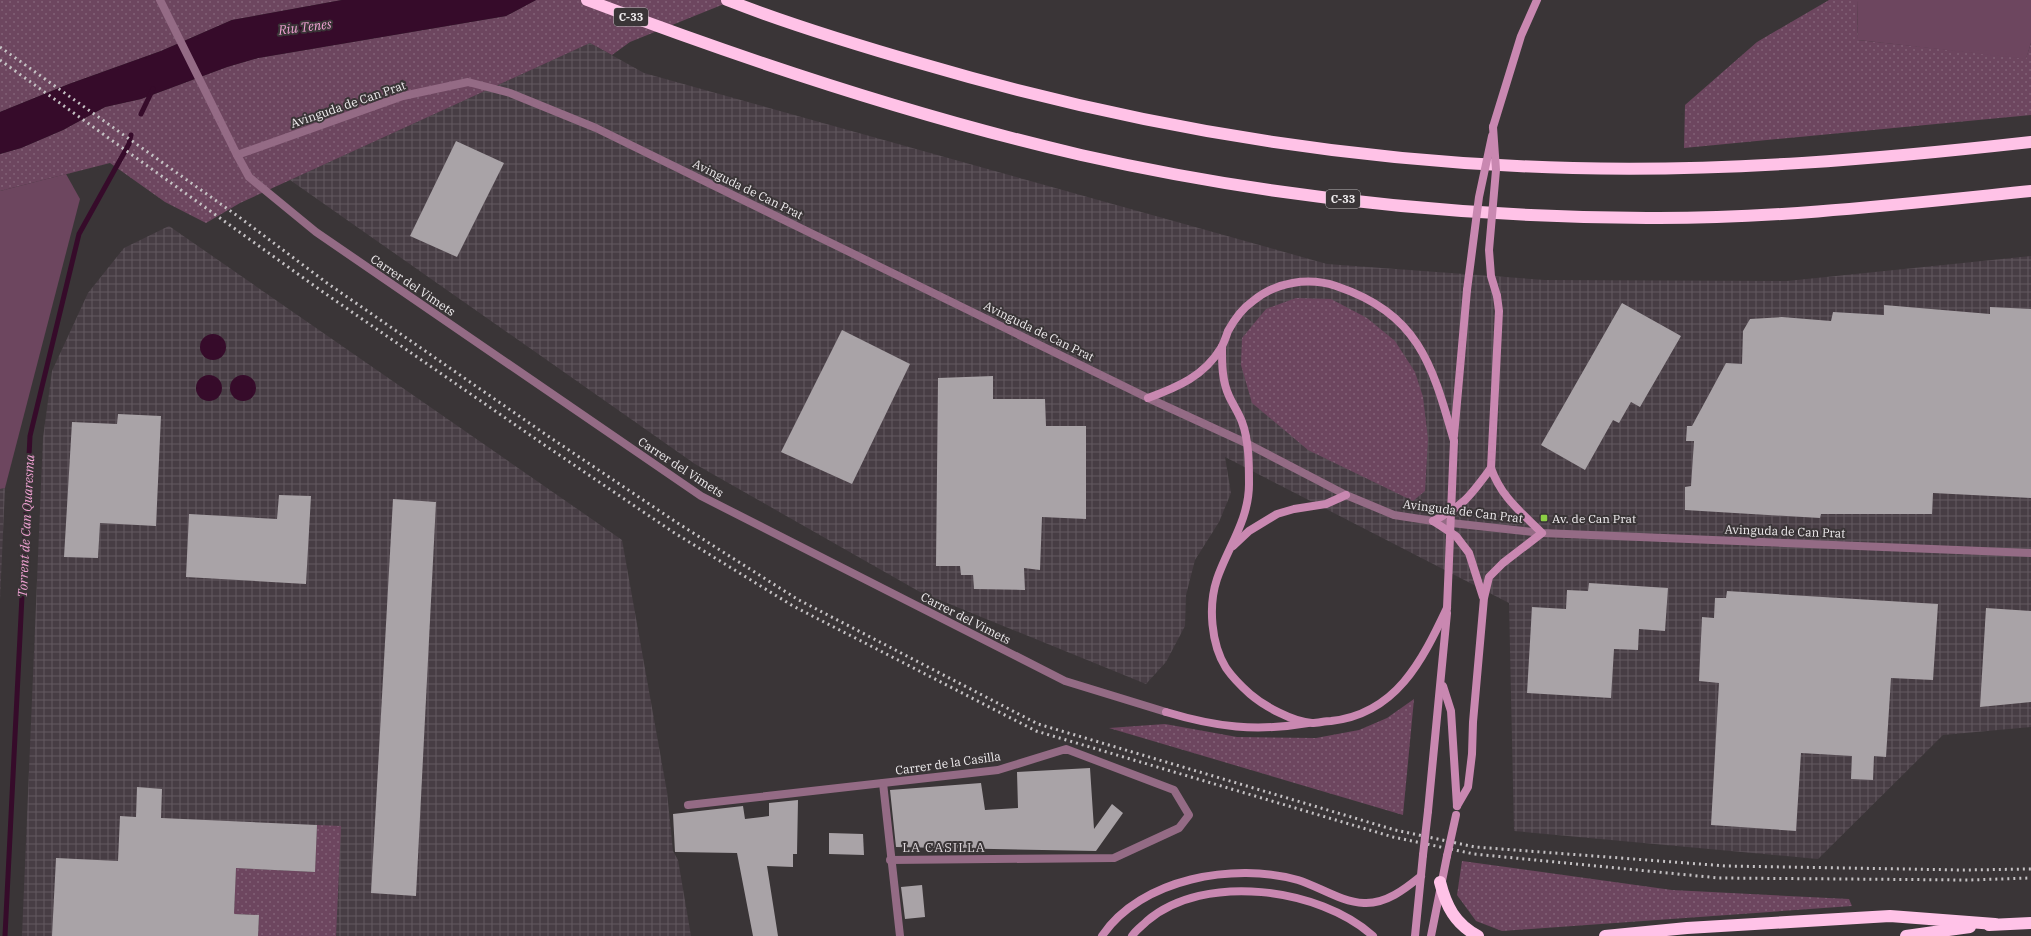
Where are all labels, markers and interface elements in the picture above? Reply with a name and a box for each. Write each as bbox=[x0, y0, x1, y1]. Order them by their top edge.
road number: C-33 bbox=[614, 8, 648, 26]
water label: Riu Tenes bbox=[276, 15, 333, 39]
street label: Avinguda de Can Prat bbox=[288, 77, 408, 131]
street label: Avinguda de Can Prat bbox=[690, 156, 806, 222]
road number: C-33 bbox=[1326, 190, 1360, 208]
street label: Carrer del Vimets bbox=[368, 251, 458, 319]
street label: Avinguda de Can Prat bbox=[981, 298, 1097, 364]
street label: Carrer del Vimets bbox=[635, 434, 727, 500]
water label: Torrent de Can Quaresma bbox=[14, 454, 38, 598]
street label: Avinguda de Can Prat bbox=[1402, 496, 1524, 526]
place label: Av. de Can Prat bbox=[1552, 511, 1636, 526]
marker: Av. de Can Prat bbox=[1539, 513, 1549, 523]
street label: Avinguda de Can Prat bbox=[1724, 521, 1846, 541]
street label: Carrer del Vimets bbox=[919, 589, 1014, 647]
street label: Carrer de la Casilla bbox=[894, 748, 1002, 778]
district label: LA CASILLA bbox=[902, 839, 986, 856]

